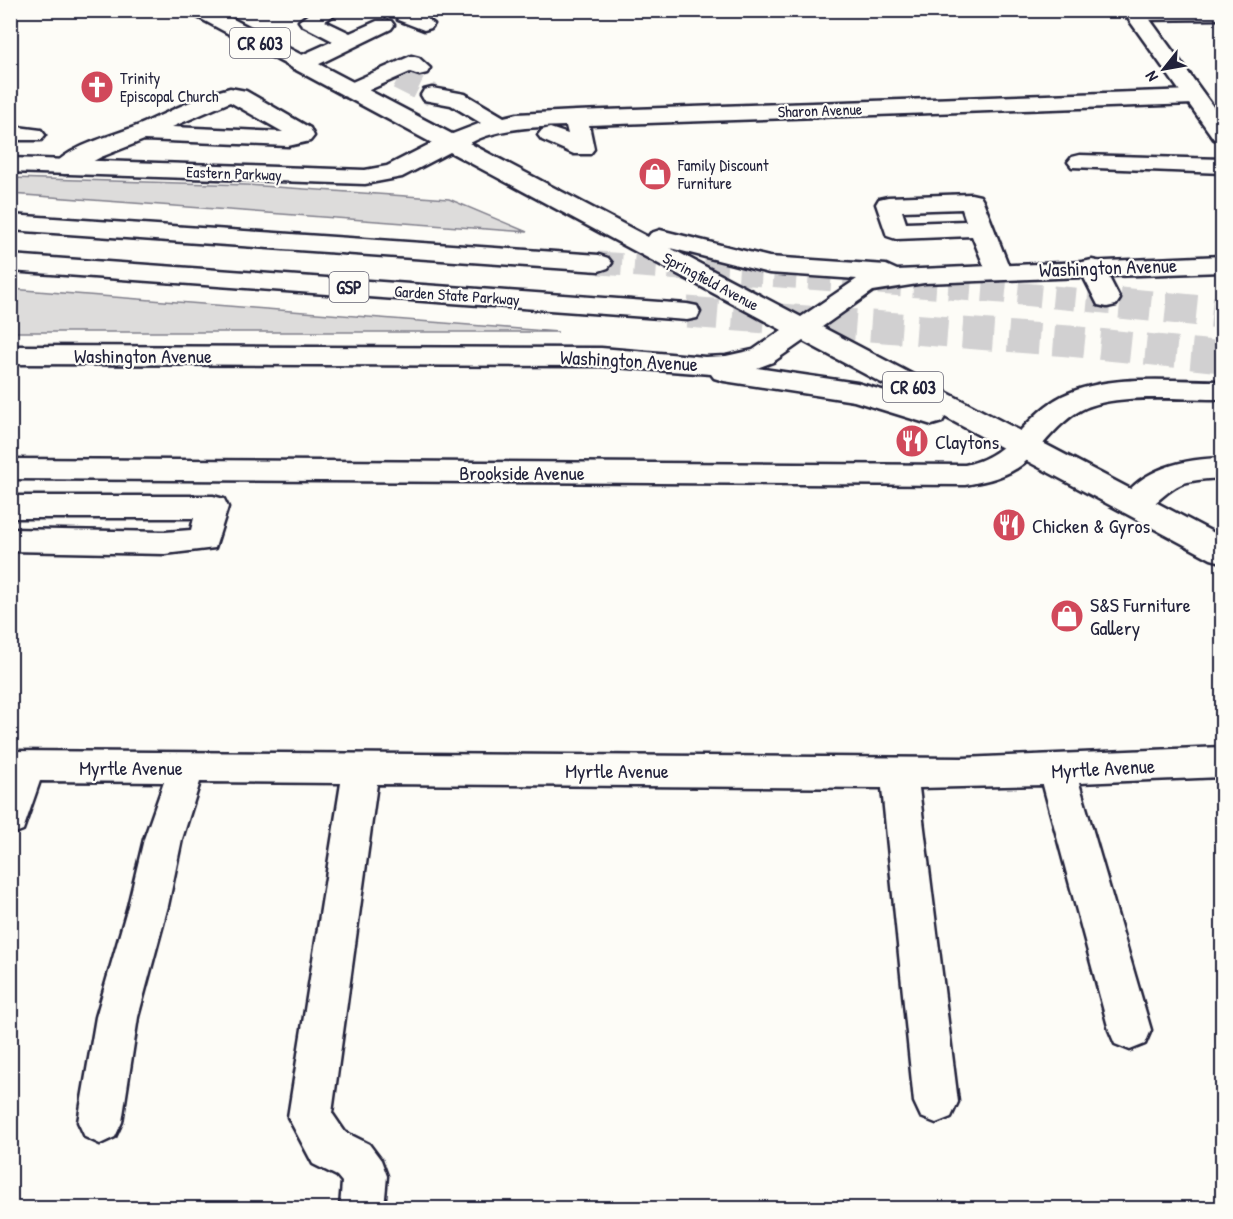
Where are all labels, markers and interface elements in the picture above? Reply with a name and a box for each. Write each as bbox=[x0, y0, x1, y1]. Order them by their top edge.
road number: CR 603 bbox=[230, 28, 290, 58]
north arrow bbox=[1134, 39, 1194, 99]
place label: Trinity Episcopal Church bbox=[120, 67, 219, 107]
text: N bbox=[1139, 67, 1163, 86]
church icon: Trinity Episcopal Church bbox=[79, 69, 115, 105]
street label: Sharon Avenue bbox=[777, 98, 863, 122]
place label: Family Discount Furniture bbox=[677, 154, 769, 194]
shop icon: Family Discount Furniture bbox=[637, 156, 673, 192]
street label: Eastern Parkway bbox=[186, 160, 282, 186]
street label: Springfield Avenue bbox=[659, 246, 763, 316]
street label: Washington Avenue bbox=[1039, 251, 1177, 283]
road number: GSP bbox=[330, 272, 368, 302]
street label: Garden State Parkway bbox=[394, 280, 521, 310]
street label: Washington Avenue bbox=[74, 342, 212, 369]
street label: Washington Avenue bbox=[559, 343, 699, 377]
road number: CR 603 bbox=[883, 372, 943, 402]
restaurant icon: Claytons bbox=[894, 423, 930, 459]
place label: Claytons bbox=[935, 428, 1000, 455]
street label: Brookside Avenue bbox=[459, 459, 585, 486]
restaurant icon: Chicken & Gyros bbox=[991, 507, 1027, 543]
place label: Chicken & Gyros bbox=[1032, 512, 1151, 539]
place label: S&S Furniture Gallery bbox=[1090, 591, 1191, 641]
shop icon: S&S Furniture Gallery bbox=[1049, 598, 1085, 634]
street label: Myrtle Avenue bbox=[1051, 752, 1155, 784]
street label: Myrtle Avenue bbox=[79, 754, 183, 781]
street label: Myrtle Avenue bbox=[565, 757, 669, 784]

